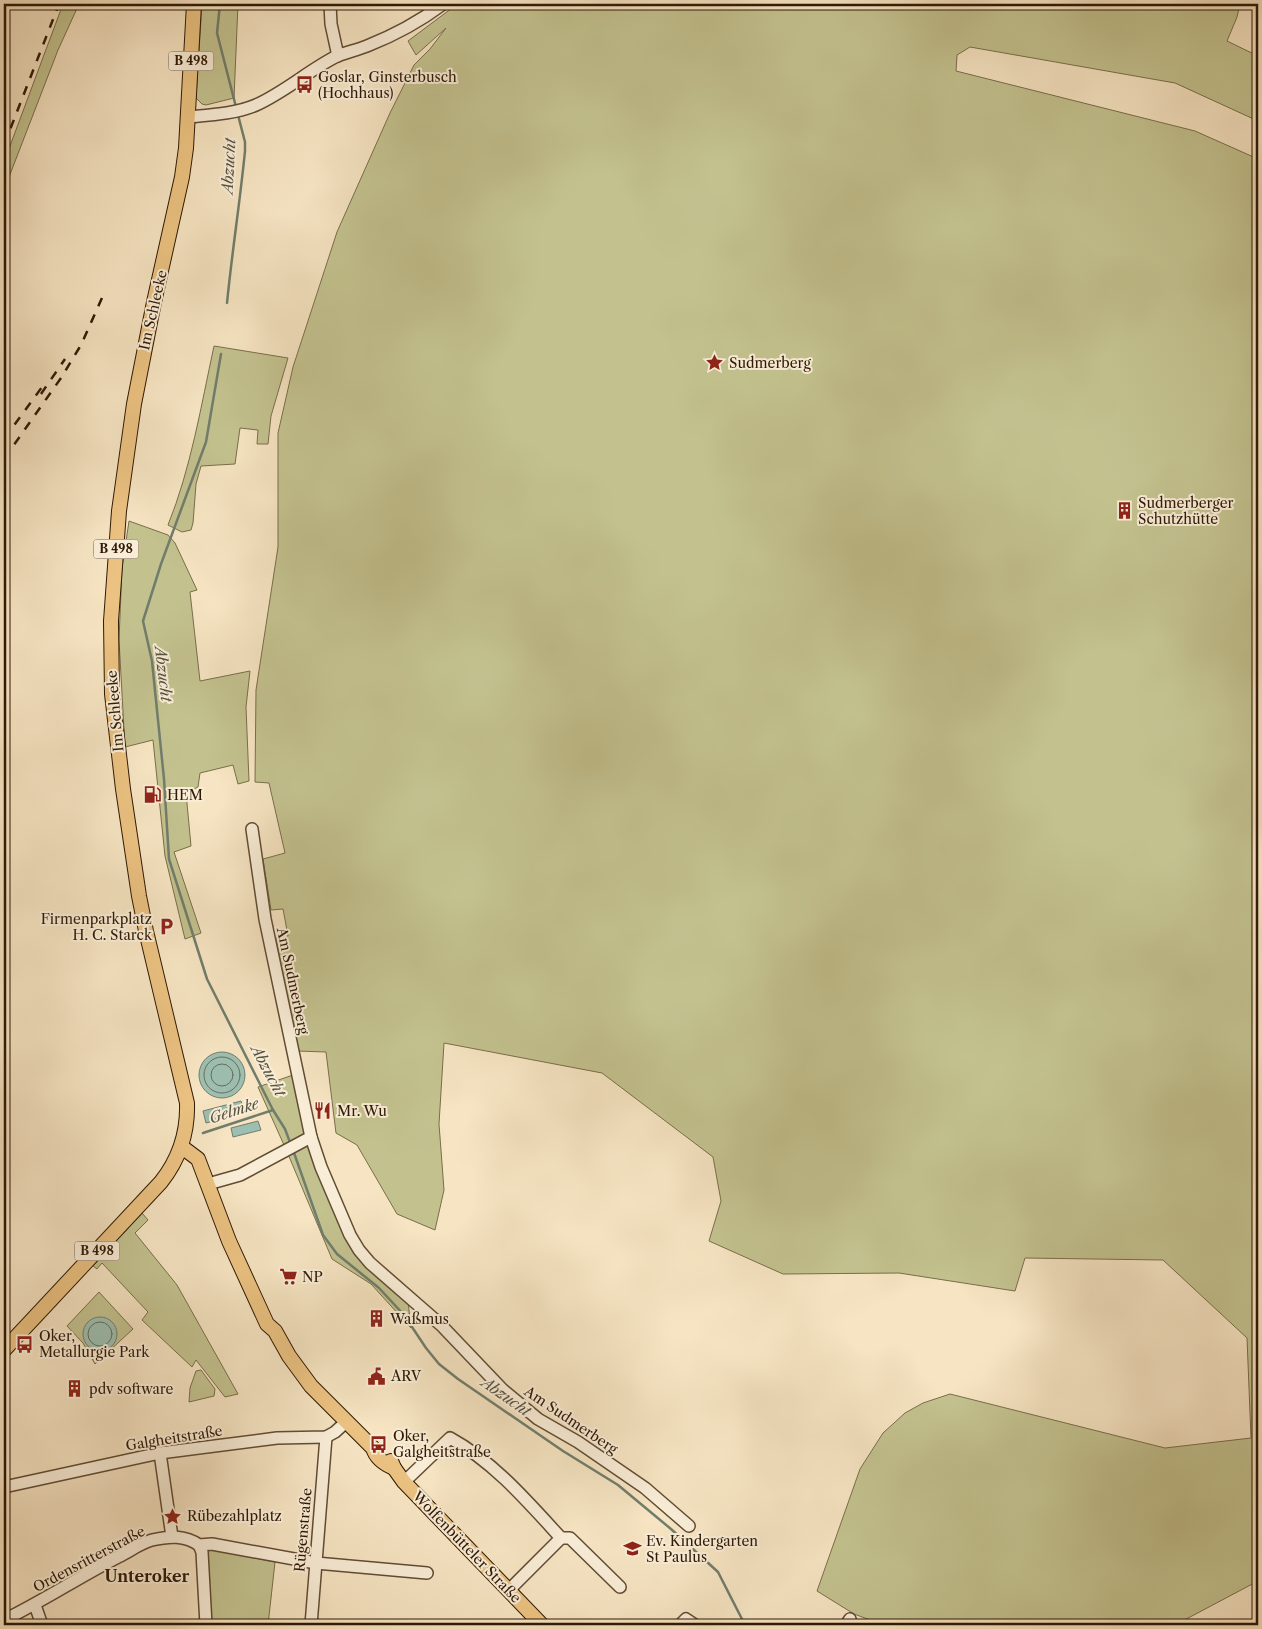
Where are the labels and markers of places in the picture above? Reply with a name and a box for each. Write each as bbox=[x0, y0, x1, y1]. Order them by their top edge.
place label: Goslar, Ginsterbusch (Hochhaus) bbox=[318, 68, 457, 102]
bus stop icon: Goslar, Ginsterbusch (Hochhaus) bbox=[294, 75, 314, 95]
place icon: Sudmerberg bbox=[705, 353, 725, 373]
place label: Sudmerberg bbox=[729, 354, 811, 372]
place label: Sudmerberger Schutzhütte bbox=[1138, 494, 1234, 528]
building icon: Sudmerberger Schutzhütte bbox=[1114, 501, 1134, 521]
fuel station icon: HEM bbox=[143, 785, 163, 805]
place label: HEM bbox=[167, 786, 203, 804]
place label: Firmenparkplatz H. C. Starck bbox=[41, 910, 153, 944]
parking icon: Firmenparkplatz H. C. Starck bbox=[156, 917, 176, 937]
restaurant icon: Mr. Wu bbox=[313, 1101, 333, 1121]
place label: Mr. Wu bbox=[337, 1102, 387, 1120]
supermarket icon: NP bbox=[278, 1267, 298, 1287]
place label: NP bbox=[302, 1268, 323, 1286]
building icon: Waßmus bbox=[366, 1309, 386, 1329]
place label: Waßmus bbox=[389, 1310, 449, 1328]
place label: Oker, Metallurgie Park bbox=[39, 1327, 150, 1361]
bus stop icon: Oker, Metallurgie Park bbox=[15, 1334, 35, 1354]
public building icon: ARV bbox=[367, 1366, 387, 1386]
place label: ARV bbox=[390, 1367, 422, 1385]
building icon: pdv software bbox=[65, 1379, 85, 1399]
place label: pdv software bbox=[89, 1380, 173, 1398]
place label: Oker, Galgheitstraße bbox=[393, 1427, 491, 1461]
bus stop icon: Oker, Galgheitstraße bbox=[369, 1434, 389, 1454]
place icon: Rübezahlplatz bbox=[163, 1506, 183, 1526]
place label: Rübezahlplatz bbox=[187, 1507, 282, 1525]
place label: Ev. Kindergarten St Paulus bbox=[646, 1532, 758, 1566]
school or university icon: Ev. Kindergarten St Paulus bbox=[622, 1539, 642, 1559]

